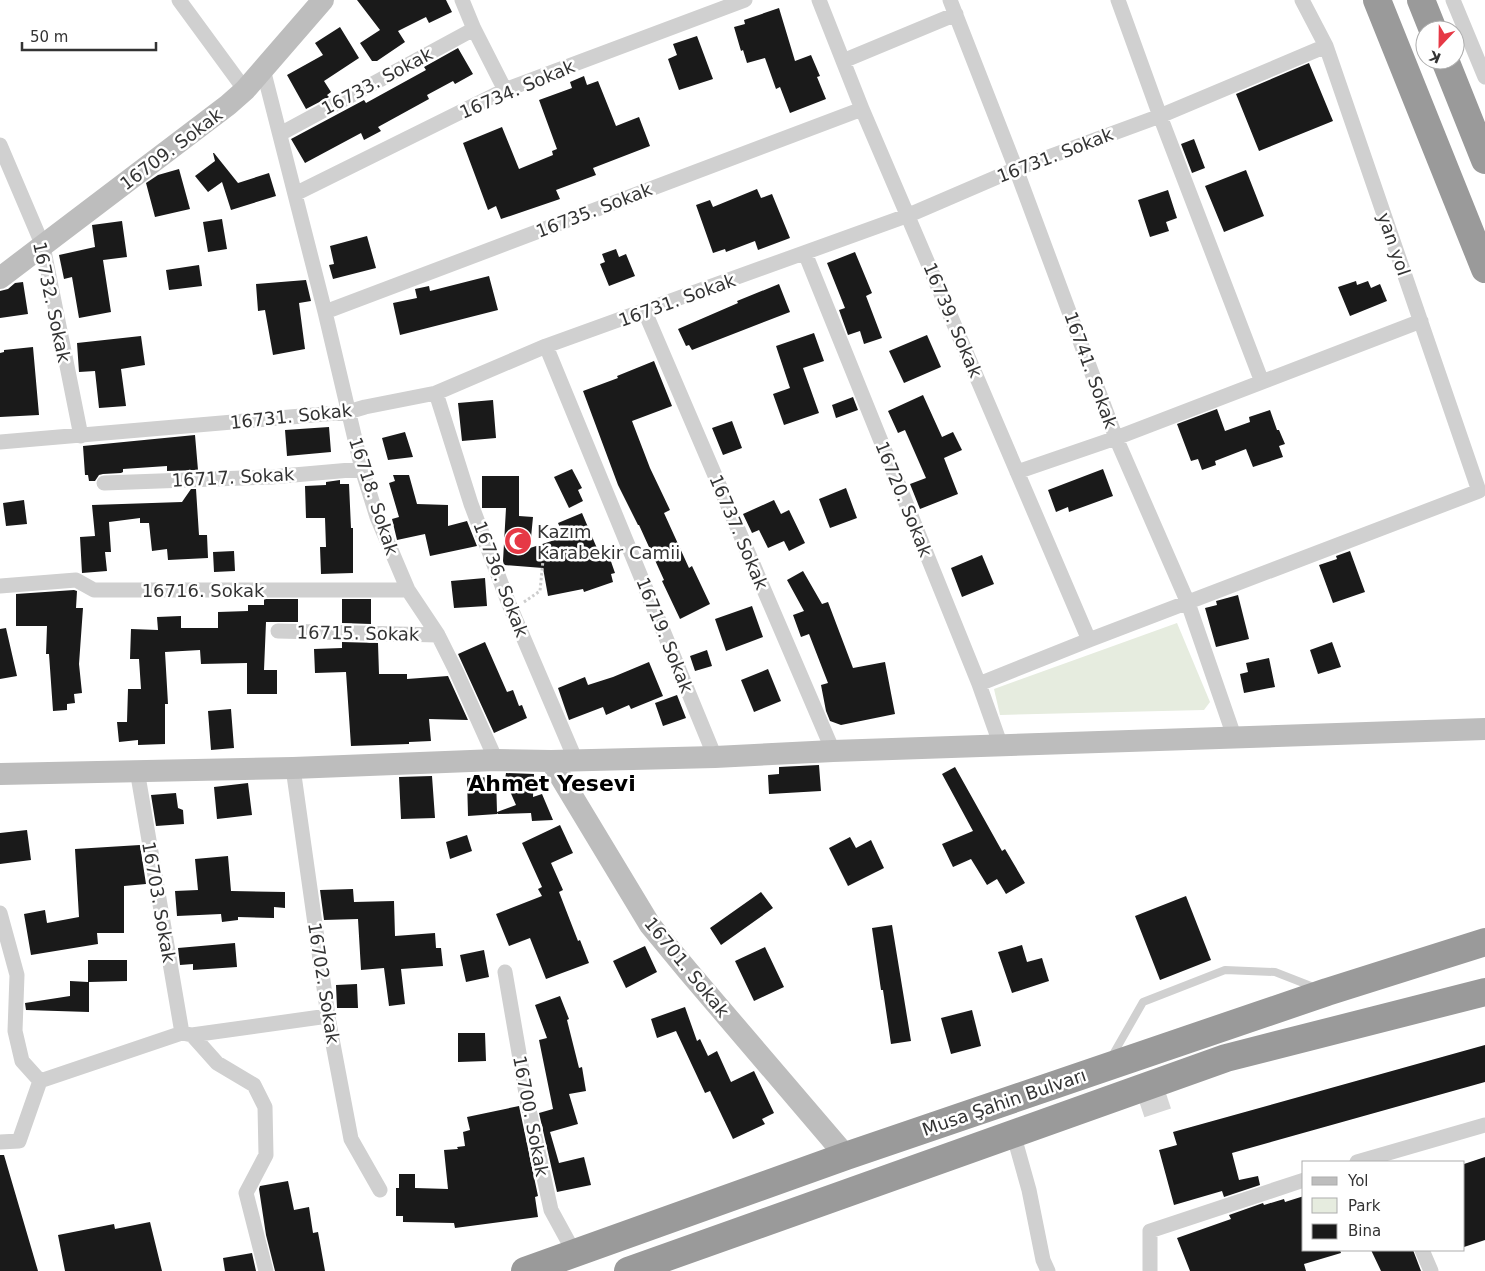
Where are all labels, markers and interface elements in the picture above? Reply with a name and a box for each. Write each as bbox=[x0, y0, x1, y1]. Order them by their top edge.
scale bar bbox=[22, 20, 156, 52]
north arrow bbox=[1415, 20, 1465, 70]
text: 50 m bbox=[30, 28, 68, 46]
street label: 16733. Sokak bbox=[318, 43, 437, 119]
text: K bbox=[1426, 47, 1443, 67]
street label: 16734. Sokak bbox=[456, 55, 578, 123]
street label: 16709. Sokak bbox=[116, 103, 227, 194]
street label: 16731. Sokak bbox=[994, 123, 1117, 187]
street label: 16735. Sokak bbox=[533, 178, 656, 242]
street label: yan yol bbox=[1373, 210, 1415, 278]
street label: 16732. Sokak bbox=[29, 240, 75, 365]
street label: 16739. Sokak bbox=[919, 259, 987, 381]
street label: 16731. Sokak bbox=[616, 269, 739, 331]
street label: 16741. Sokak bbox=[1060, 309, 1122, 432]
street label: 16731. Sokak bbox=[229, 399, 354, 433]
street label: 16718. Sokak bbox=[345, 434, 403, 558]
street label: 16720. Sokak bbox=[871, 438, 937, 560]
street label: 16717. Sokak bbox=[171, 463, 295, 491]
street label: 16737. Sokak bbox=[705, 471, 773, 593]
street label: 16736. Sokak bbox=[469, 518, 533, 641]
place label: Kazım Karabekir Camii bbox=[537, 521, 680, 563]
mosque icon: Kazım Karabekir Camii bbox=[503, 526, 533, 556]
street label: 16719. Sokak bbox=[632, 574, 698, 696]
street label: 16716. Sokak bbox=[142, 580, 265, 601]
street label: 16715. Sokak bbox=[296, 621, 420, 645]
district label: Ahmet Yesevi bbox=[468, 771, 636, 796]
street label: 16703. Sokak bbox=[138, 840, 180, 965]
street label: 16701. Sokak bbox=[640, 913, 734, 1022]
street label: 16702. Sokak bbox=[304, 921, 344, 1046]
street label: 16700. Sokak bbox=[509, 1054, 553, 1179]
street label: Musa Şahin Bulvarı bbox=[919, 1064, 1089, 1140]
legend bbox=[1302, 1161, 1465, 1251]
text: Yol bbox=[1347, 1172, 1369, 1190]
text: Park bbox=[1348, 1197, 1381, 1215]
text: Bina bbox=[1348, 1222, 1381, 1240]

